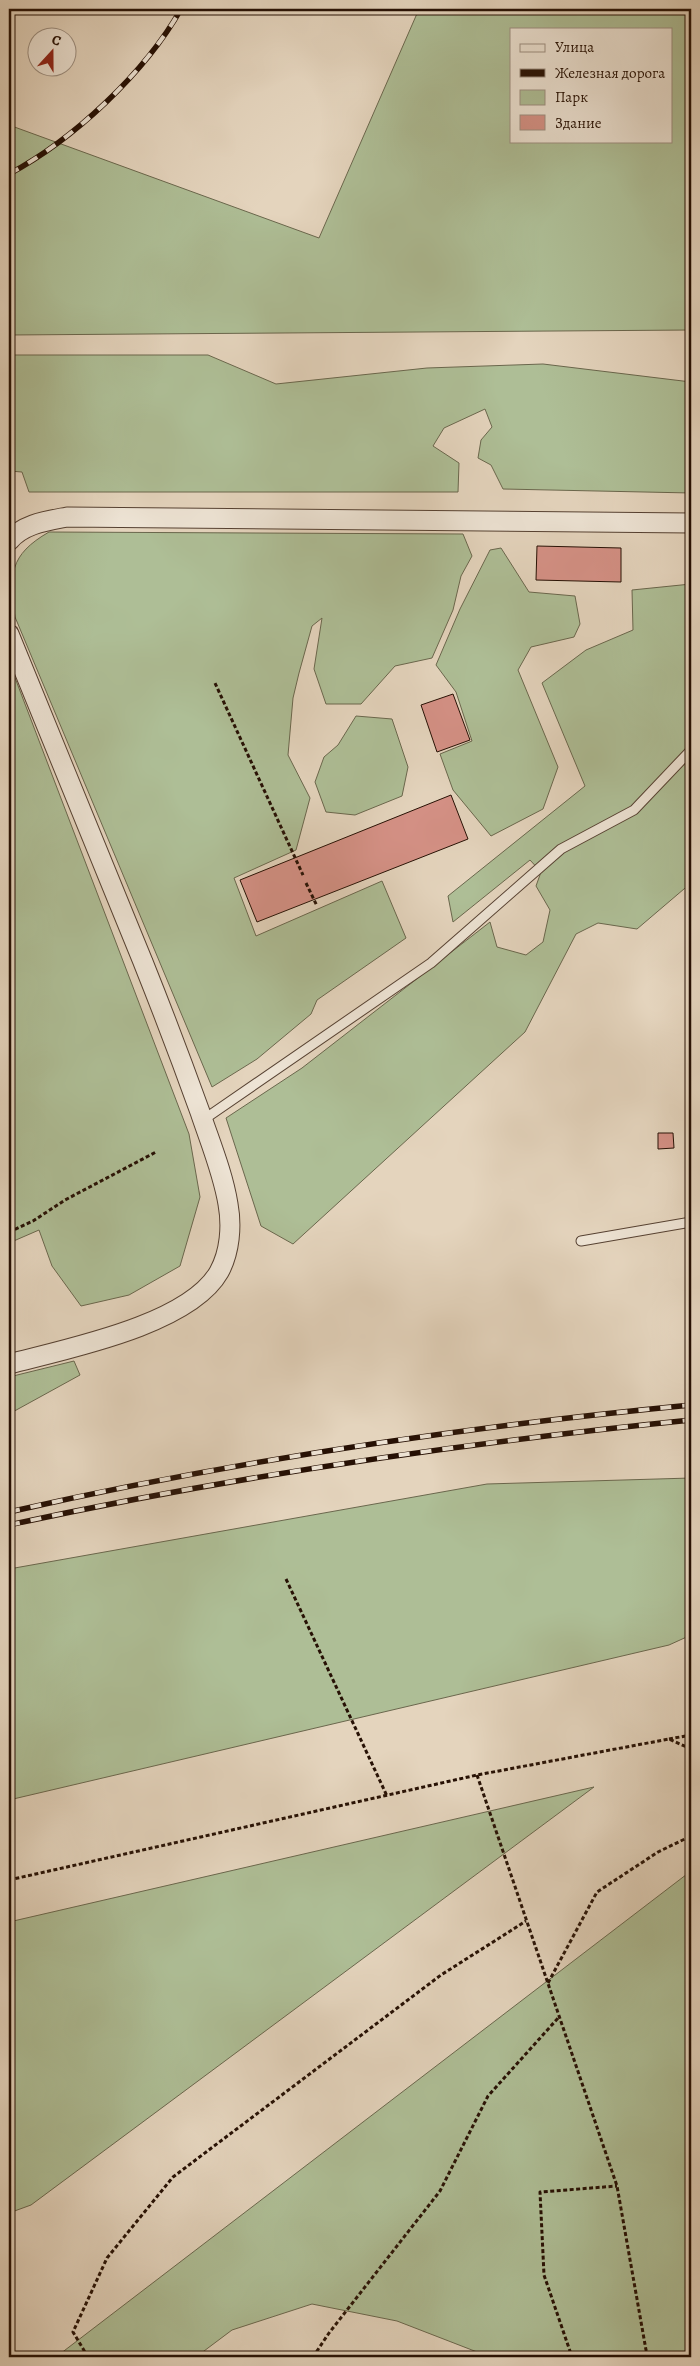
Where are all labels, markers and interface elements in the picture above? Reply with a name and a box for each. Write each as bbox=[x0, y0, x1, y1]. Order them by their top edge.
north arrow bbox=[28, 28, 78, 78]
legend bbox=[510, 28, 672, 142]
text: С bbox=[49, 30, 64, 51]
text: Улица bbox=[555, 37, 594, 57]
text: Железная дорога bbox=[555, 63, 665, 83]
text: Парк bbox=[555, 87, 588, 107]
text: Здание bbox=[555, 113, 602, 133]

